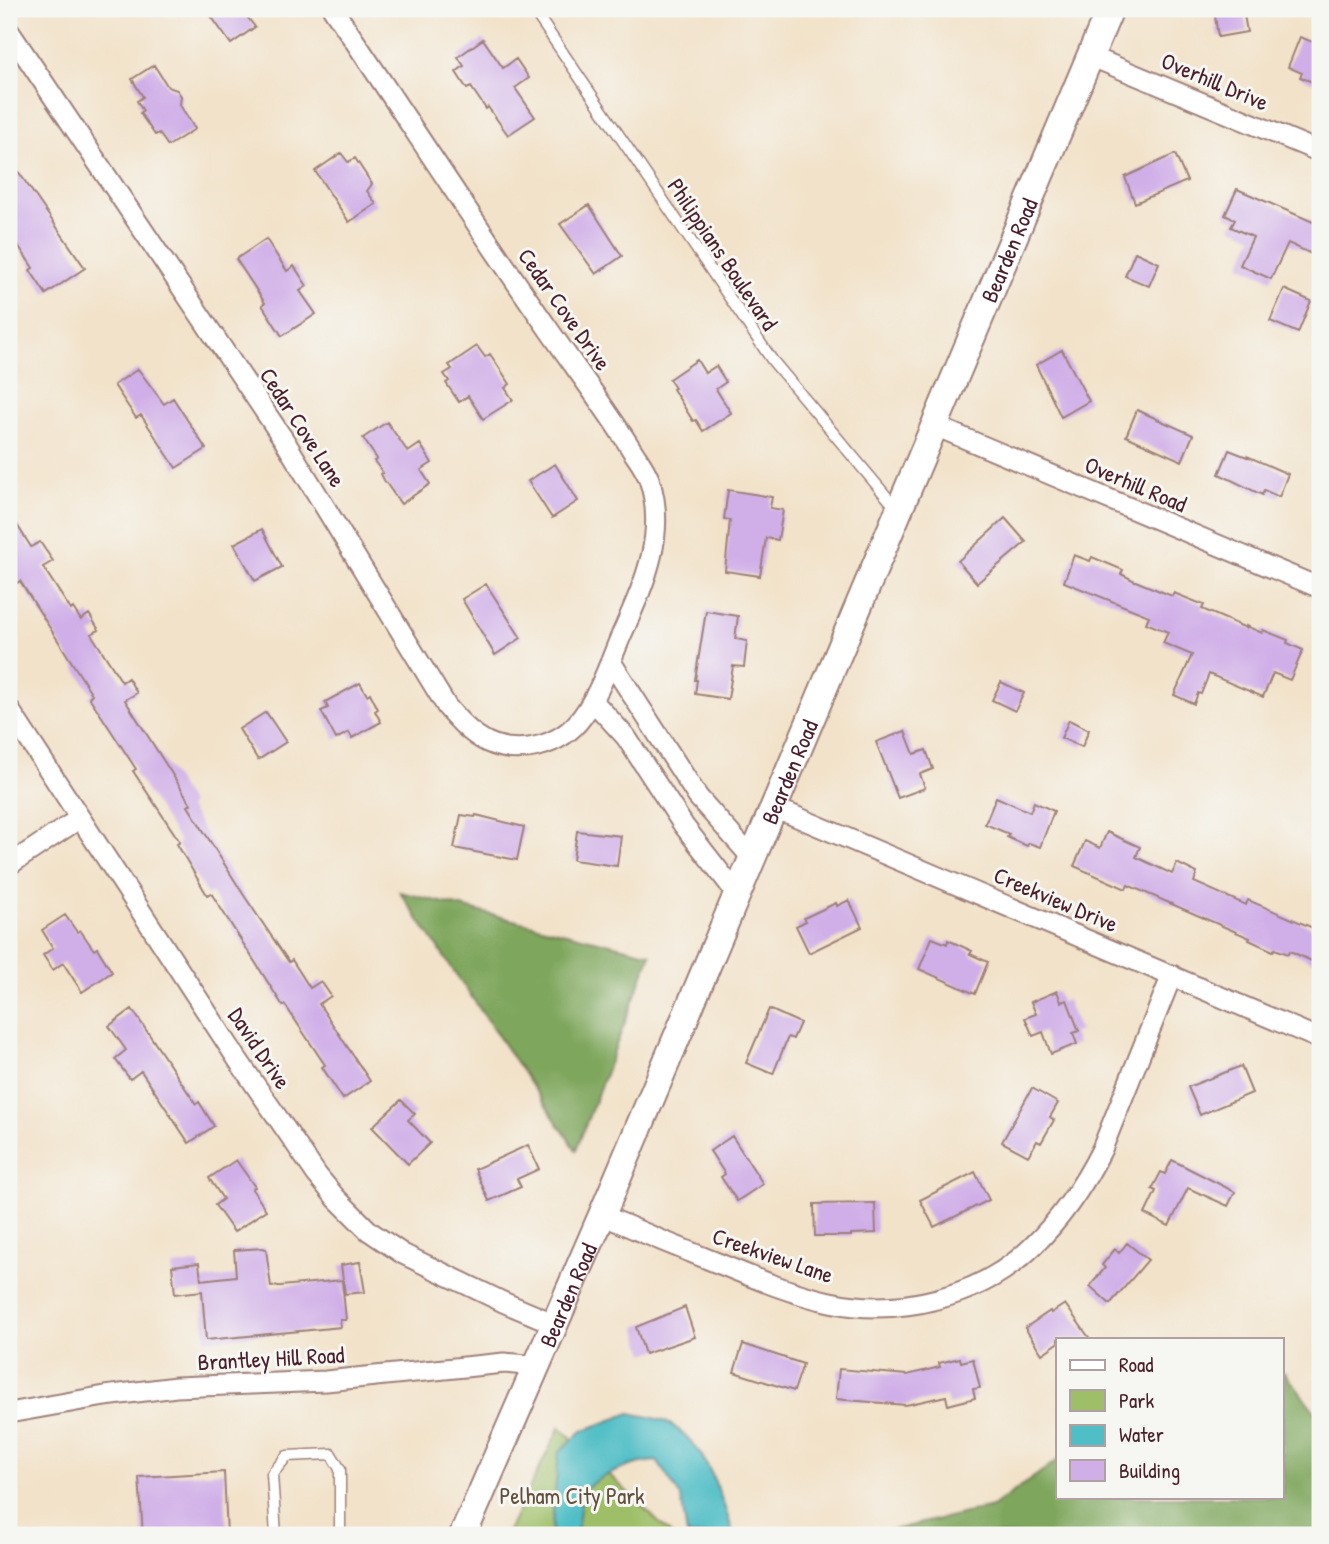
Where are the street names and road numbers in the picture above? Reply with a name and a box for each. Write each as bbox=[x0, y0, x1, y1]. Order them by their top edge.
street label: Overhill Drive bbox=[1157, 45, 1273, 117]
street label: Philippians Boulevard bbox=[661, 172, 785, 336]
street label: Bearden Road bbox=[973, 193, 1044, 307]
street label: Cedar Cove Drive bbox=[511, 242, 619, 376]
street label: Cedar Cove Lane bbox=[253, 361, 353, 493]
street label: Overhill Road bbox=[1080, 449, 1192, 519]
street label: Bearden Road bbox=[753, 715, 824, 828]
street label: Creekview Drive bbox=[989, 859, 1123, 939]
street label: David Drive bbox=[221, 1001, 299, 1095]
street label: Creekview Lane bbox=[708, 1220, 838, 1290]
street label: Bearden Road bbox=[531, 1238, 604, 1351]
street label: Brantley Hill Road bbox=[197, 1339, 345, 1377]

